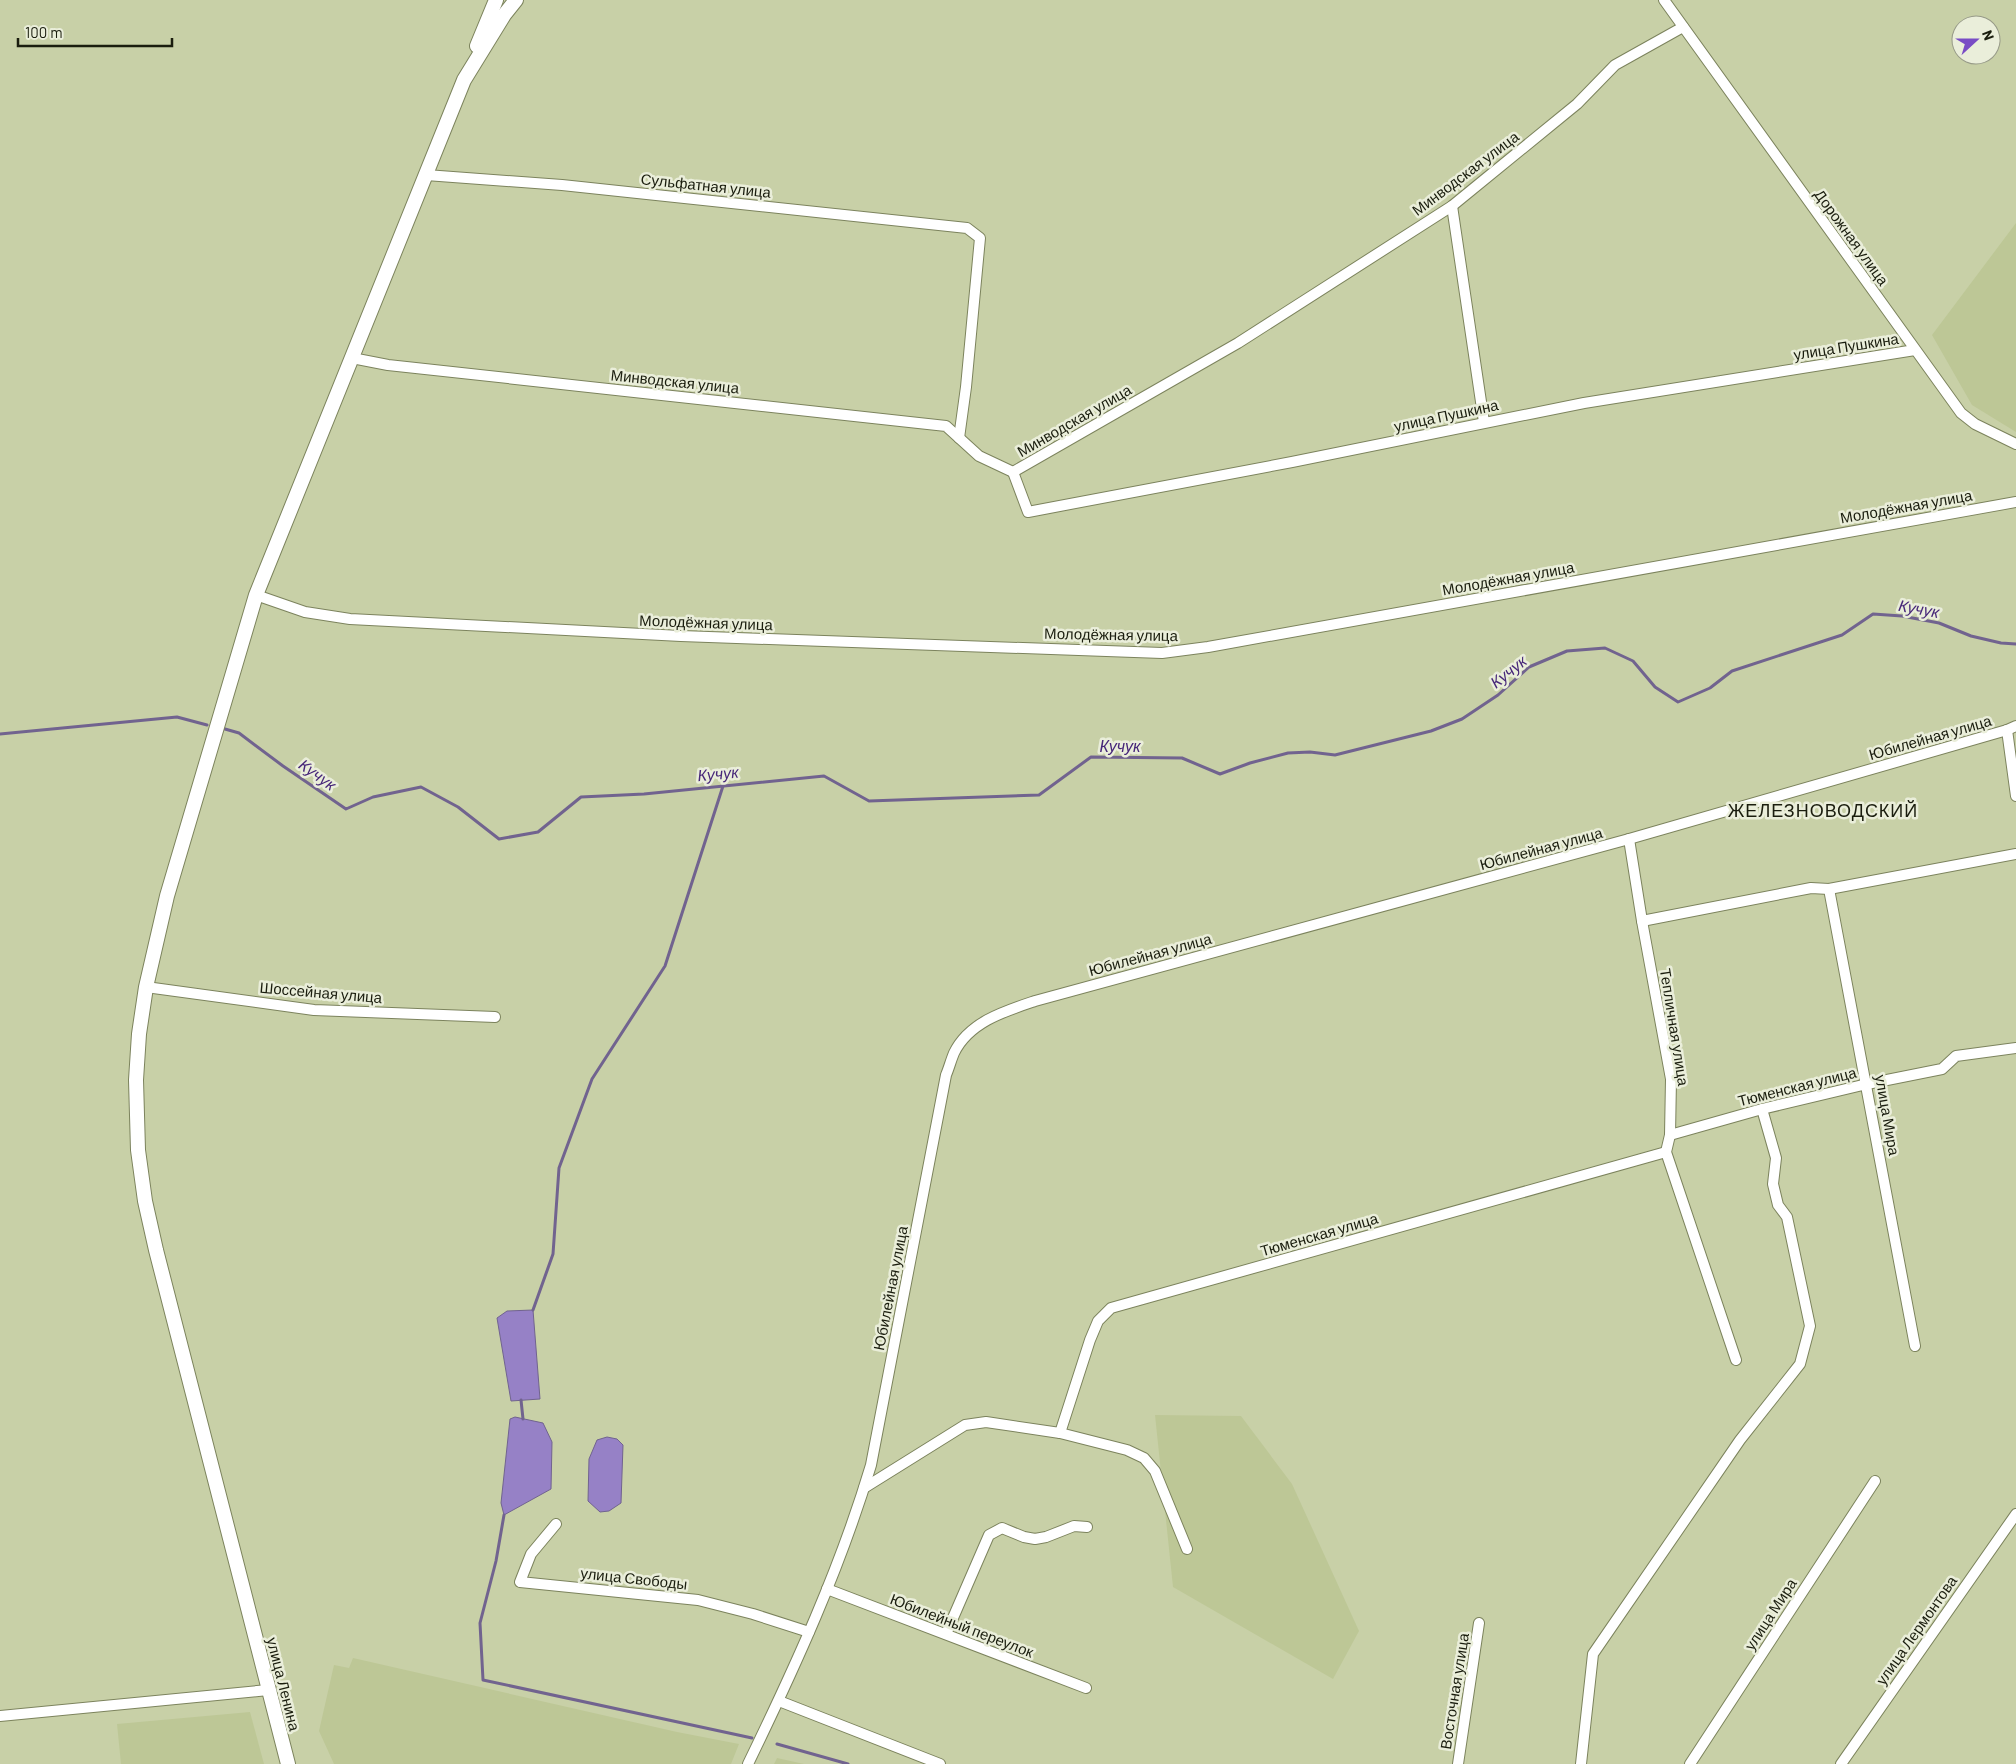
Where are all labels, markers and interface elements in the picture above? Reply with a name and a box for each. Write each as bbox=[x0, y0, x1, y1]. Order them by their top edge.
scale bar bbox=[18, 15, 171, 47]
north arrow bbox=[1951, 15, 2001, 65]
text: 100 m bbox=[25, 23, 63, 41]
text: N bbox=[1979, 28, 1998, 43]
street label: Минводская улица bbox=[1408, 127, 1522, 219]
street label: Сульфатная улица bbox=[640, 169, 773, 201]
street label: Дорожная улица bbox=[1811, 186, 1893, 289]
street label: улица Пушкина bbox=[1792, 329, 1900, 363]
street label: Минводская улица bbox=[610, 365, 741, 397]
street label: Минводская улица bbox=[1014, 380, 1135, 460]
street label: улица Пушкина bbox=[1392, 395, 1500, 435]
street label: Молодёжная улица bbox=[1839, 485, 1974, 526]
street label: Молодёжная улица bbox=[1441, 557, 1576, 598]
water label: Кучук bbox=[1897, 595, 1942, 621]
street label: Молодёжная улица bbox=[639, 611, 774, 633]
street label: Молодёжная улица bbox=[1044, 624, 1179, 644]
water label: Кучук bbox=[1486, 650, 1531, 691]
street label: Юбилейная улица bbox=[1867, 711, 1994, 763]
water label: Кучук bbox=[1099, 736, 1142, 755]
water label: Кучук bbox=[296, 754, 341, 795]
water label: Кучук bbox=[697, 762, 741, 784]
district label: ЖЕЛЕЗНОВОДСКИЙ bbox=[1728, 799, 1918, 821]
street label: Юбилейная улица bbox=[1478, 823, 1605, 873]
street label: Юбилейная улица bbox=[1087, 929, 1214, 979]
street label: Тепличная улица bbox=[1657, 967, 1693, 1088]
street label: Шоссейная улица bbox=[259, 978, 384, 1006]
street label: Тюменская улица bbox=[1736, 1062, 1859, 1109]
street label: улица Мира bbox=[1872, 1073, 1904, 1157]
street label: Тюменская улица bbox=[1258, 1208, 1381, 1259]
street label: Юбилейная улица bbox=[869, 1224, 911, 1352]
street label: улица Свободы bbox=[580, 1563, 688, 1593]
street label: улица Лермонтова bbox=[1872, 1572, 1961, 1688]
street label: улица Мира bbox=[1740, 1574, 1800, 1653]
street label: Юбилейный переулок bbox=[888, 1589, 1037, 1661]
street label: Восточная улица bbox=[1436, 1631, 1472, 1750]
street label: улица Ленина bbox=[264, 1635, 304, 1733]

